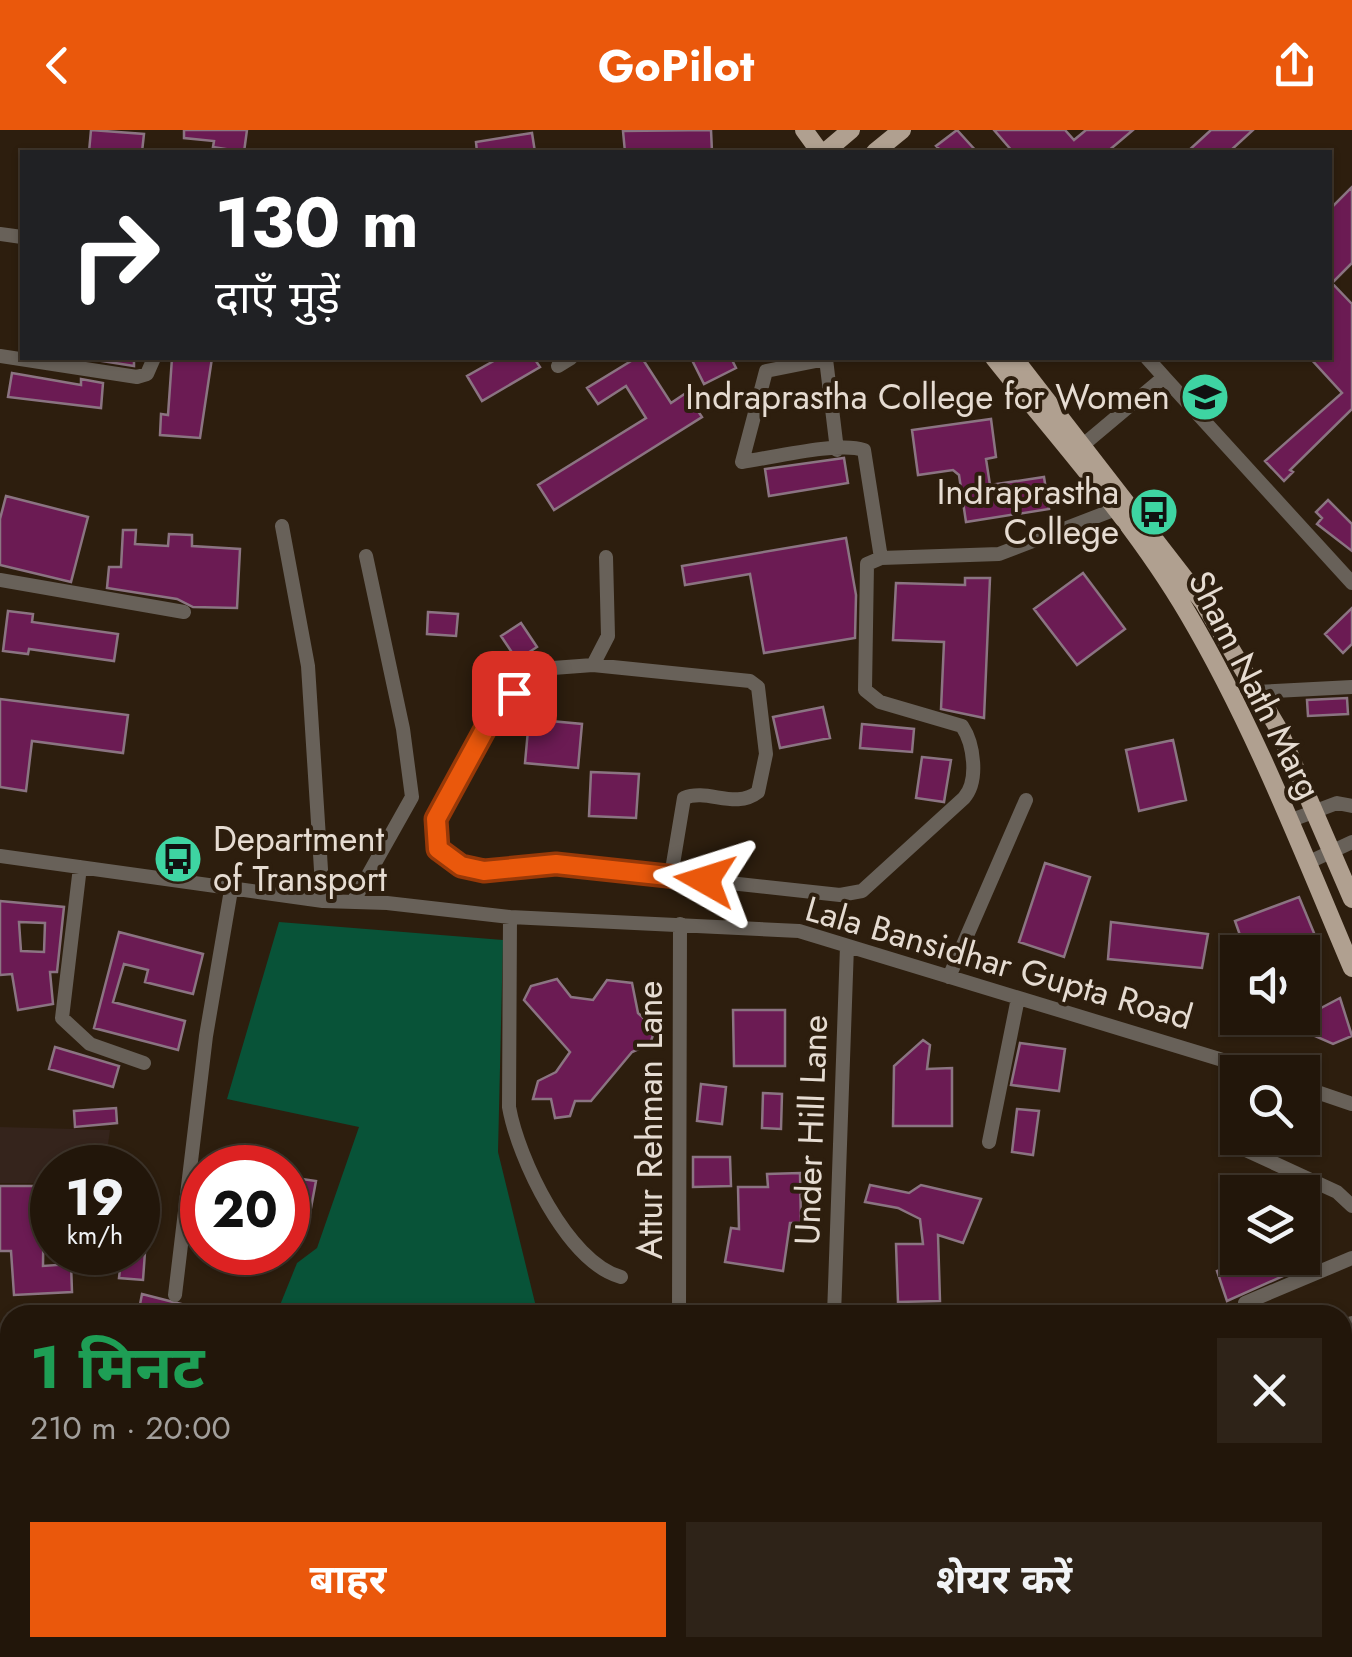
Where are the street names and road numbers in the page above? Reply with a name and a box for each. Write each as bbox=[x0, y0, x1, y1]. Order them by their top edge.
street label: Sham Nath Marg bbox=[1176, 562, 1334, 808]
street label: Lala Bansidhar Gupta Road bbox=[800, 884, 1198, 1042]
street label: Attur Rehman Lane bbox=[625, 981, 675, 1259]
street label: Under Hill Lane bbox=[782, 1014, 840, 1246]

